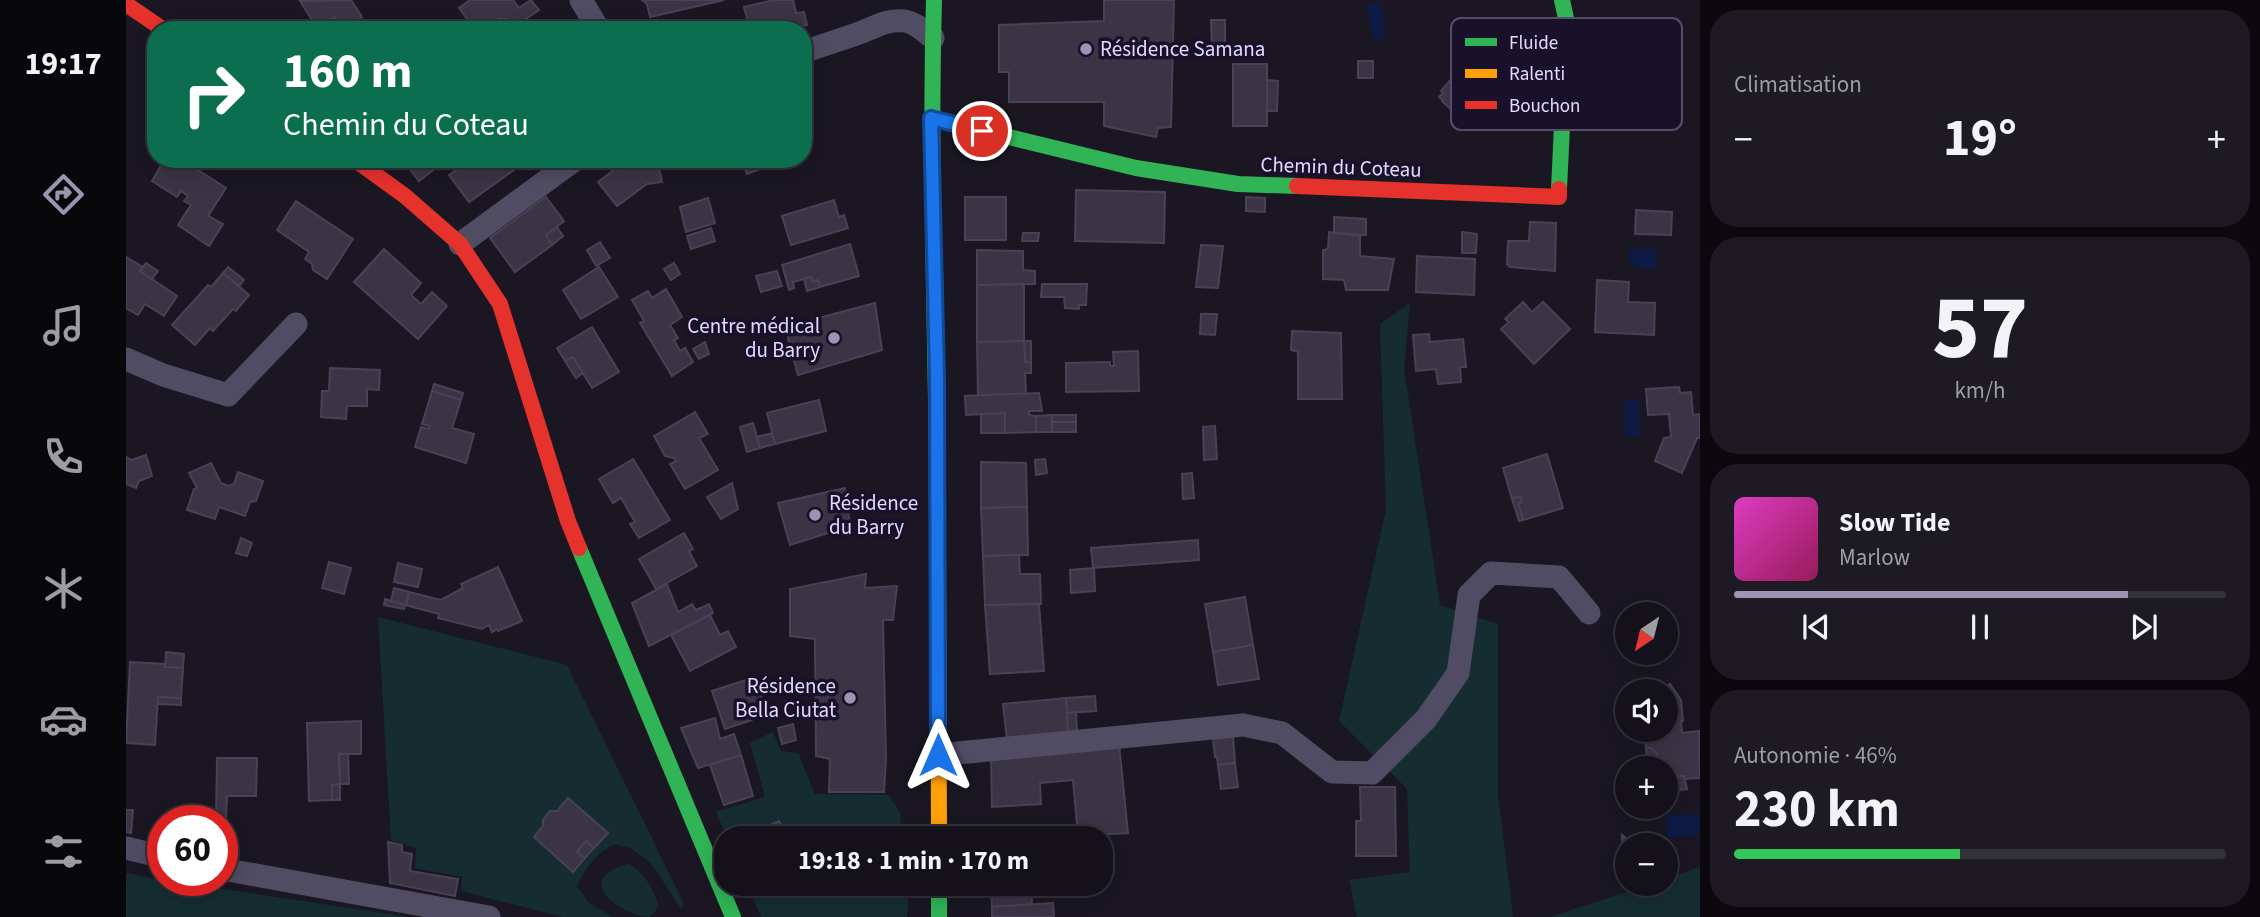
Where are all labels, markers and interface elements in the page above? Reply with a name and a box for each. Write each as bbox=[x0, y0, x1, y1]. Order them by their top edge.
legend bbox=[1451, 18, 1682, 130]
text: Fluide bbox=[1509, 30, 1558, 57]
place label: Résidence Samana bbox=[1100, 34, 1265, 64]
text: 160 m bbox=[283, 37, 412, 107]
text: 19:17 bbox=[24, 41, 102, 87]
marker: Résidence Samana bbox=[1078, 41, 1094, 57]
icon: right bbox=[168, 49, 259, 140]
text: Ralenti bbox=[1509, 61, 1565, 88]
text: Climatisation bbox=[1734, 68, 1862, 101]
text: Bouchon bbox=[1509, 93, 1581, 120]
pin bbox=[952, 101, 1012, 161]
text: Chemin du Coteau bbox=[283, 102, 529, 148]
text: 19° bbox=[1943, 102, 2017, 176]
icon: arrive bbox=[963, 112, 1001, 150]
text: − bbox=[1734, 113, 1753, 167]
text: + bbox=[2207, 113, 2226, 167]
street label: Chemin du Coteau bbox=[1260, 149, 1422, 185]
icon: directions bbox=[39, 170, 88, 219]
text: 57 bbox=[1932, 264, 2028, 393]
icon: music bbox=[39, 301, 88, 350]
place label: Centre médical du Barry bbox=[687, 311, 820, 365]
marker: Centre médical du Barry bbox=[826, 330, 842, 346]
text: km/h bbox=[1954, 374, 2006, 407]
icon: phone bbox=[39, 432, 88, 481]
place label: Résidence du Barry bbox=[829, 488, 918, 542]
text: Slow Tide bbox=[1839, 504, 1950, 541]
marker: Résidence du Barry bbox=[807, 507, 823, 523]
text: Marlow bbox=[1839, 541, 1910, 574]
icon: climate bbox=[39, 564, 88, 613]
north arrow bbox=[1615, 602, 1678, 665]
map controls bbox=[1615, 602, 1678, 896]
icon: previous bbox=[1797, 608, 1835, 646]
icon: pause bbox=[1961, 608, 1999, 646]
icon: next bbox=[2125, 608, 2163, 646]
place label: Résidence Bella Ciutat bbox=[735, 671, 836, 725]
button: sound bbox=[1615, 679, 1678, 742]
marker: Résidence Bella Ciutat bbox=[842, 690, 858, 706]
icon: car bbox=[39, 695, 88, 744]
position arrow bbox=[901, 718, 975, 792]
text: Autonomie · 46% bbox=[1734, 739, 1897, 772]
button: + bbox=[1615, 756, 1678, 819]
text: 230 km bbox=[1734, 773, 1900, 847]
speed limit sign: 60 bbox=[147, 805, 238, 896]
icon: filters bbox=[39, 827, 88, 876]
button: − bbox=[1615, 833, 1678, 896]
text: 19:18 · 1 min · 170 m bbox=[798, 842, 1029, 879]

